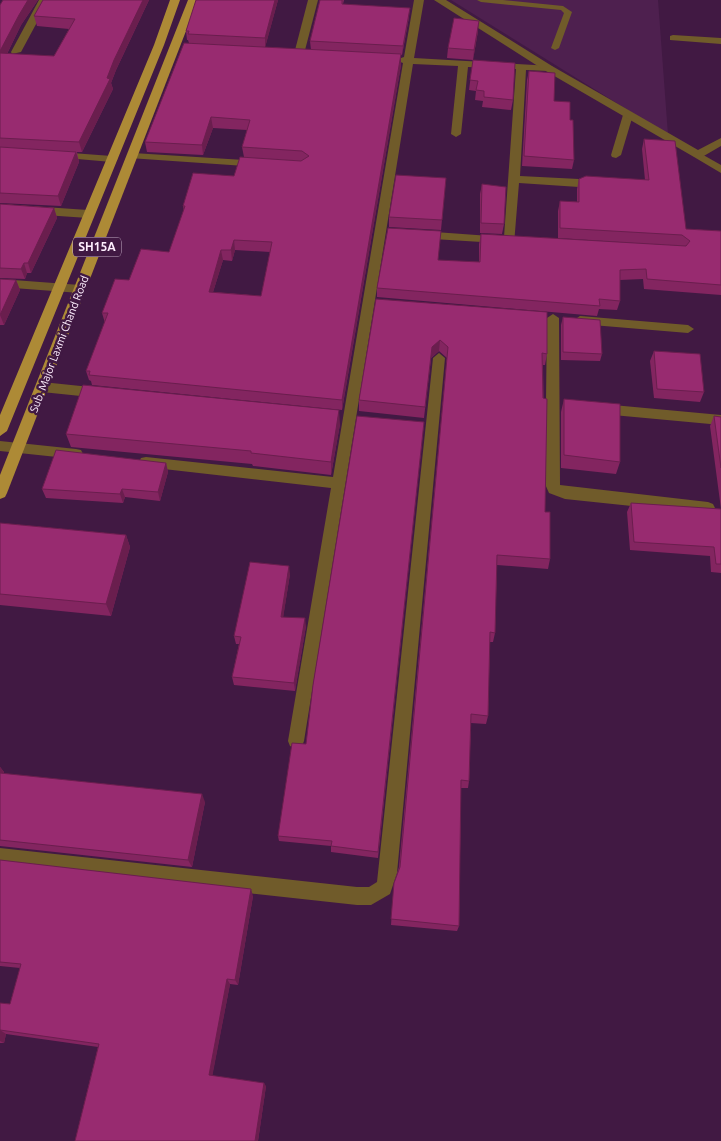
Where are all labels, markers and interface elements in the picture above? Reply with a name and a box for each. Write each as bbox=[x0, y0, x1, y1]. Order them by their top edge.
road number: SH15A bbox=[73, 238, 121, 256]
street label: Sub. Major Laxmi Chand Road bbox=[27, 274, 91, 414]

